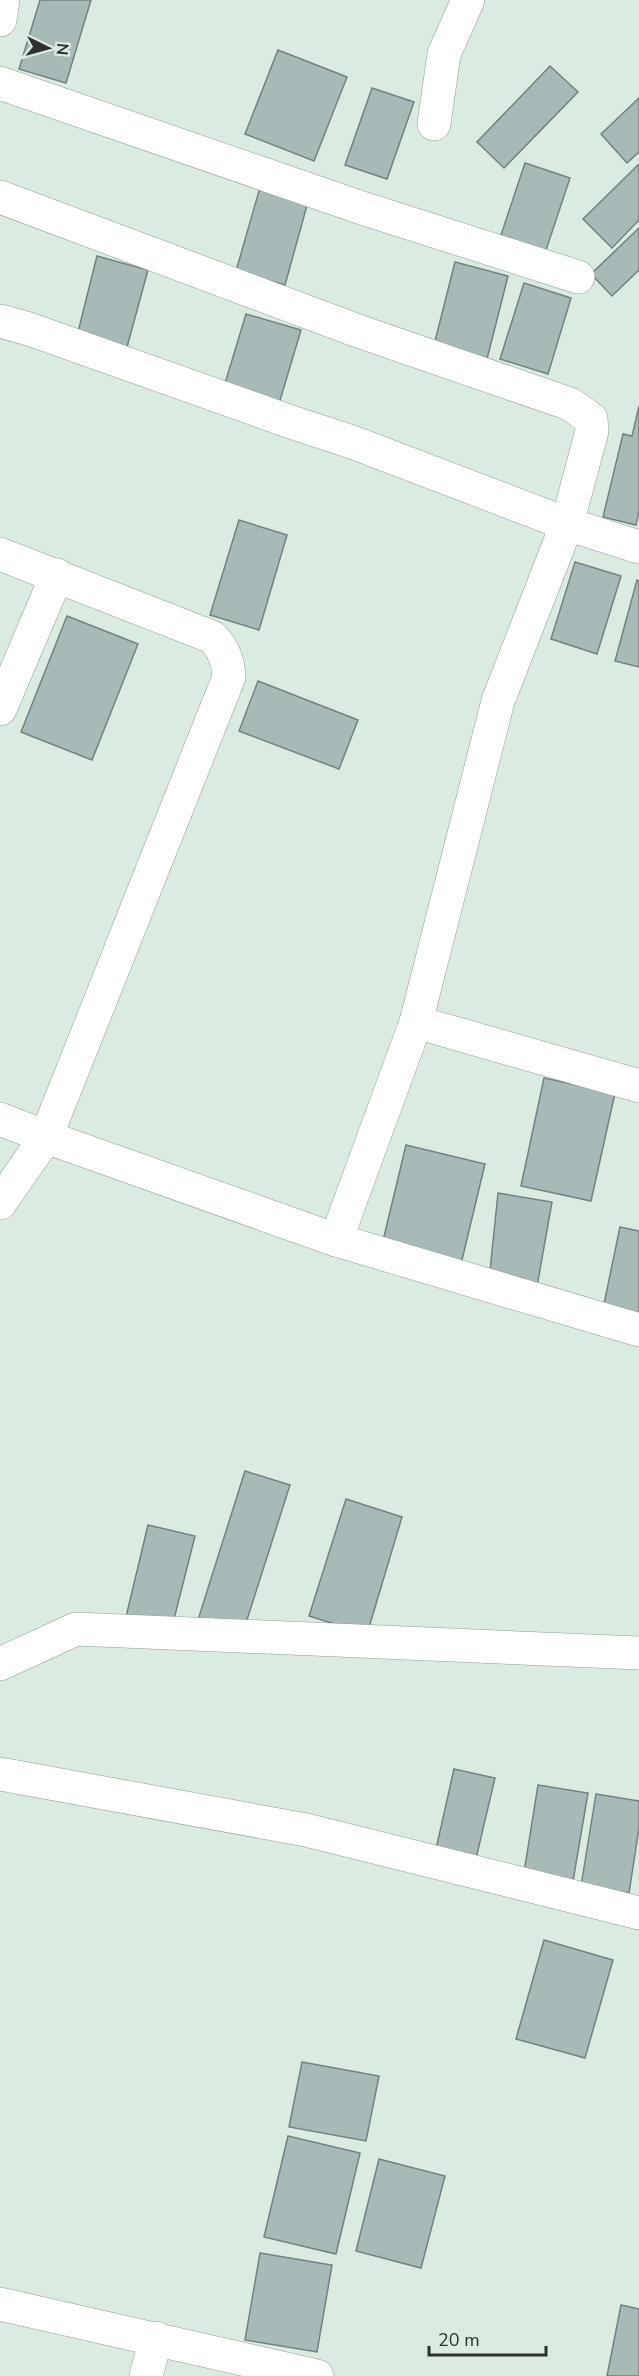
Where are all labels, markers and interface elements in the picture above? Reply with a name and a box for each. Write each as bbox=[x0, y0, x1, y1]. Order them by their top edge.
north arrow bbox=[18, 18, 78, 78]
text: N bbox=[50, 42, 73, 56]
scale bar bbox=[429, 2319, 546, 2357]
text: 20 m bbox=[438, 2328, 480, 2352]

